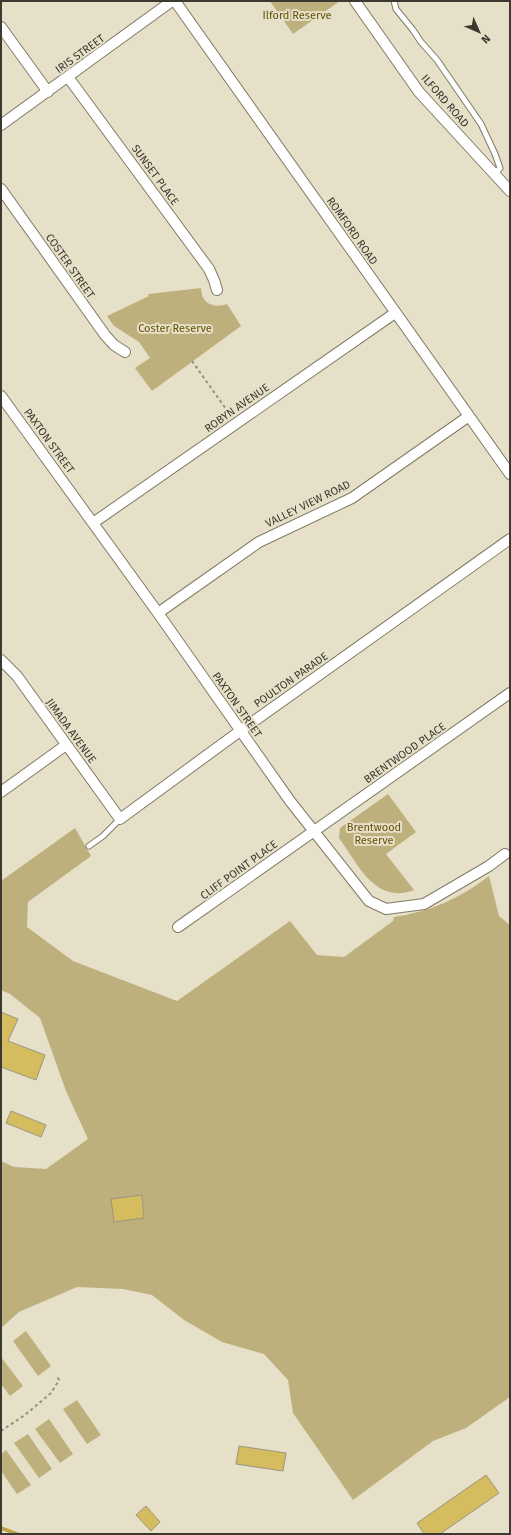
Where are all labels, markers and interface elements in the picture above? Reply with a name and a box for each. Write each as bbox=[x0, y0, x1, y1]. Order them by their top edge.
park label: Ilford Reserve bbox=[262, 9, 332, 22]
north arrow bbox=[459, 12, 499, 52]
street label: IRIS STREET bbox=[53, 32, 107, 76]
text: N bbox=[479, 32, 493, 46]
street label: ILFORD ROAD bbox=[419, 72, 471, 130]
street label: SUNSET PLACE bbox=[129, 142, 181, 208]
street label: ROMFORD ROAD bbox=[324, 195, 380, 267]
street label: COSTER STREET bbox=[43, 231, 97, 301]
park label: Coster Reserve bbox=[138, 322, 212, 335]
street label: ROBYN AVENUE bbox=[202, 381, 272, 435]
street label: PAXTON STREET bbox=[21, 406, 77, 476]
street label: VALLEY VIEW ROAD bbox=[263, 478, 353, 530]
street label: POULTON PARADE bbox=[252, 650, 331, 710]
street label: PAXTON STREET bbox=[210, 670, 265, 740]
street label: JIMADA AVENUE bbox=[43, 696, 99, 766]
street label: BRENTWOOD PLACE bbox=[362, 720, 448, 786]
park label: Brentwood Reserve bbox=[347, 821, 401, 847]
street label: CLIFF POINT PLACE bbox=[198, 838, 280, 902]

